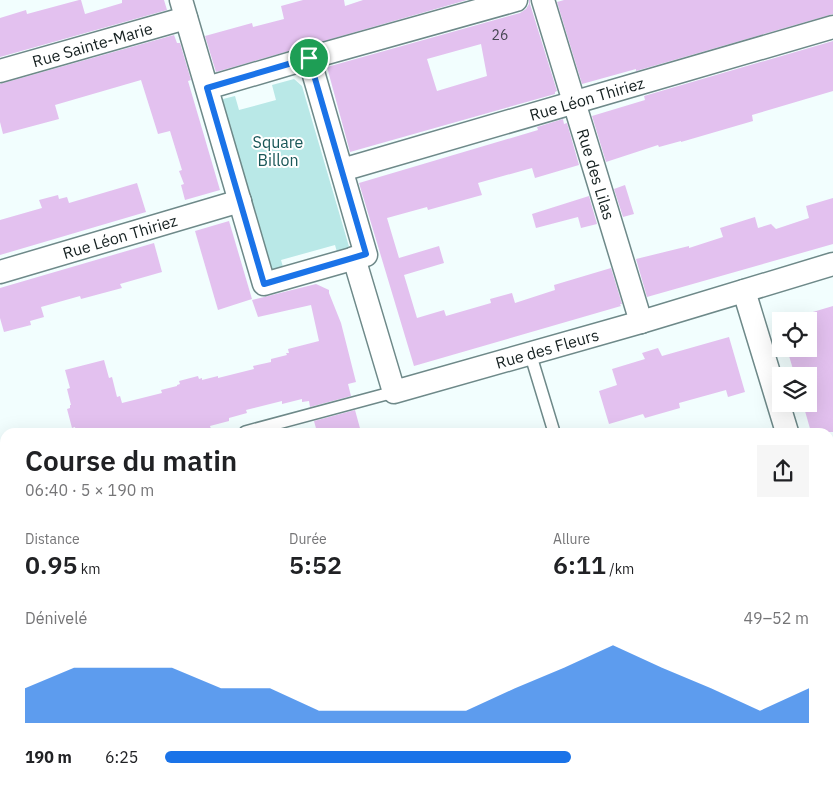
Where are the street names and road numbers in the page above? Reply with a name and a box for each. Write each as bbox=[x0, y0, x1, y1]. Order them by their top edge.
street label: Rue Sainte-Marie bbox=[30, 18, 155, 71]
street label: Rue Léon Thiriez bbox=[527, 72, 647, 125]
street label: Rue des Lilas bbox=[573, 126, 619, 222]
street label: Rue Léon Thiriez bbox=[60, 210, 180, 263]
street label: Rue des Fleurs bbox=[493, 324, 601, 373]

